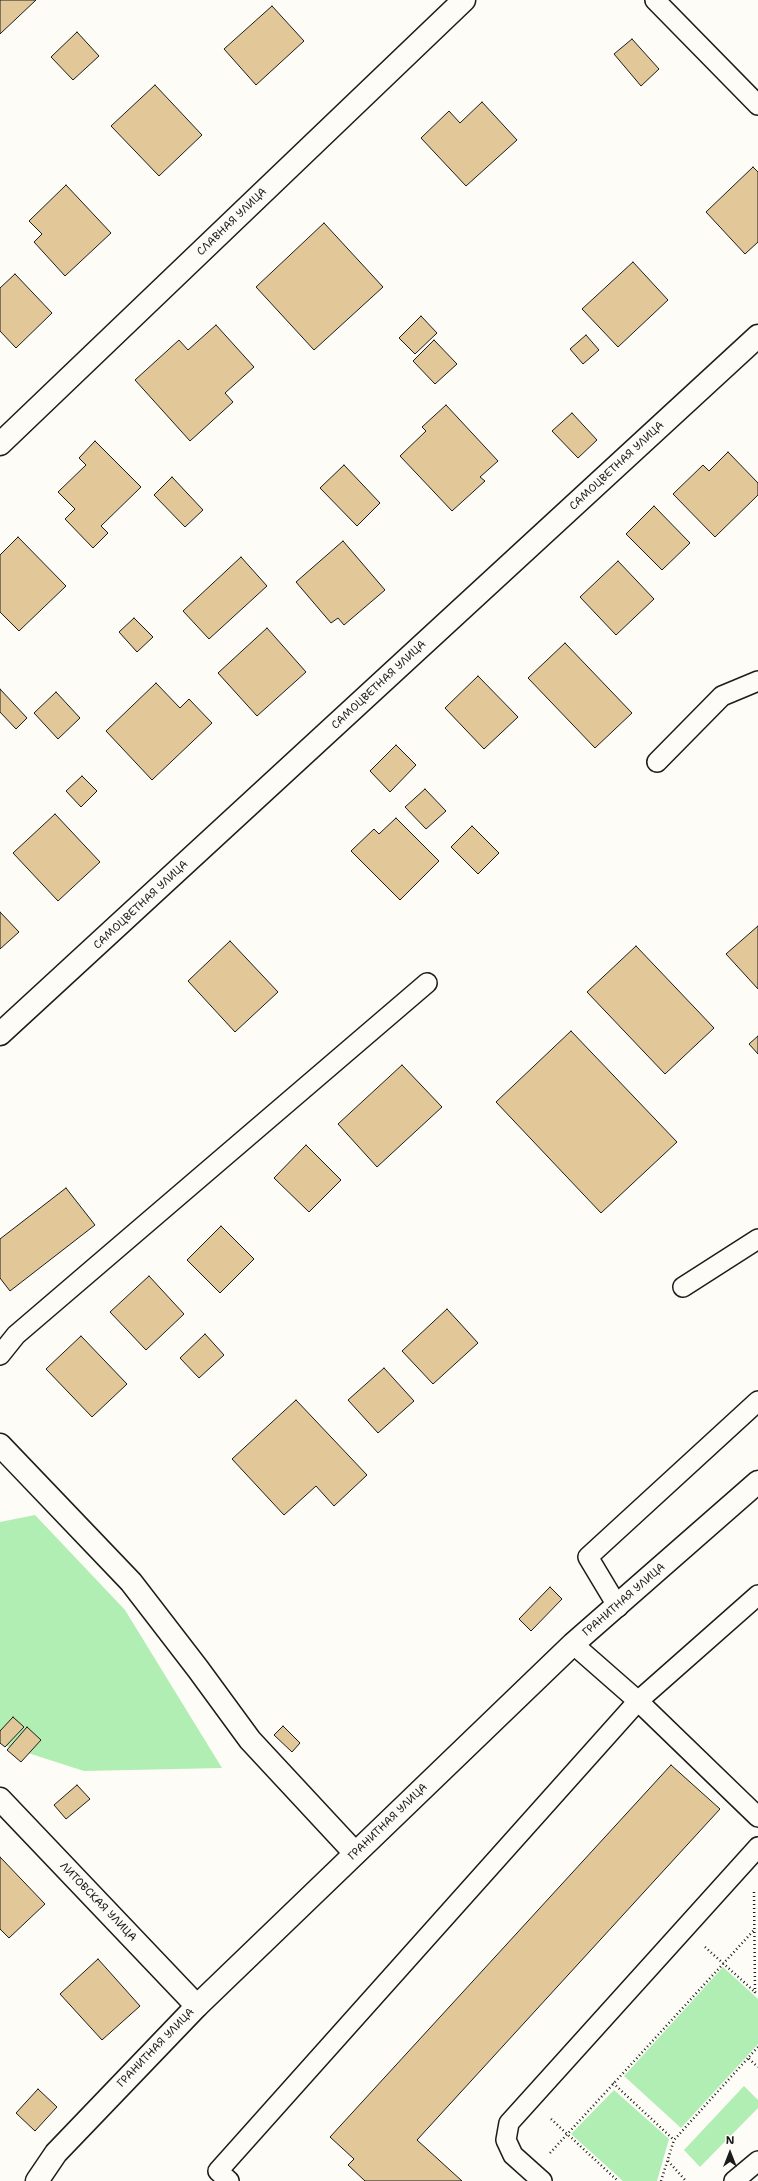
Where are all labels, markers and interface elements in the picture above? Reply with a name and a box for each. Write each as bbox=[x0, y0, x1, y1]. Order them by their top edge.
street label: СЛАВНАЯ УЛИЦА bbox=[194, 185, 270, 259]
street label: САМОЦВЕТНАЯ УЛИЦА bbox=[567, 419, 667, 513]
street label: САМОЦВЕТНАЯ УЛИЦА bbox=[329, 638, 429, 732]
street label: САМОЦВЕТНАЯ УЛИЦА bbox=[91, 858, 191, 952]
street label: ГРАНИТНАЯ УЛИЦА bbox=[580, 1561, 668, 1639]
street label: ГРАНИТНАЯ УЛИЦА bbox=[346, 1781, 430, 1863]
street label: ЛИТОВСКАЯ УЛИЦА bbox=[57, 1860, 139, 1944]
street label: ГРАНИТНАЯ УЛИЦА bbox=[115, 2006, 197, 2090]
north arrow bbox=[710, 2133, 750, 2173]
text: N bbox=[726, 2133, 734, 2148]

